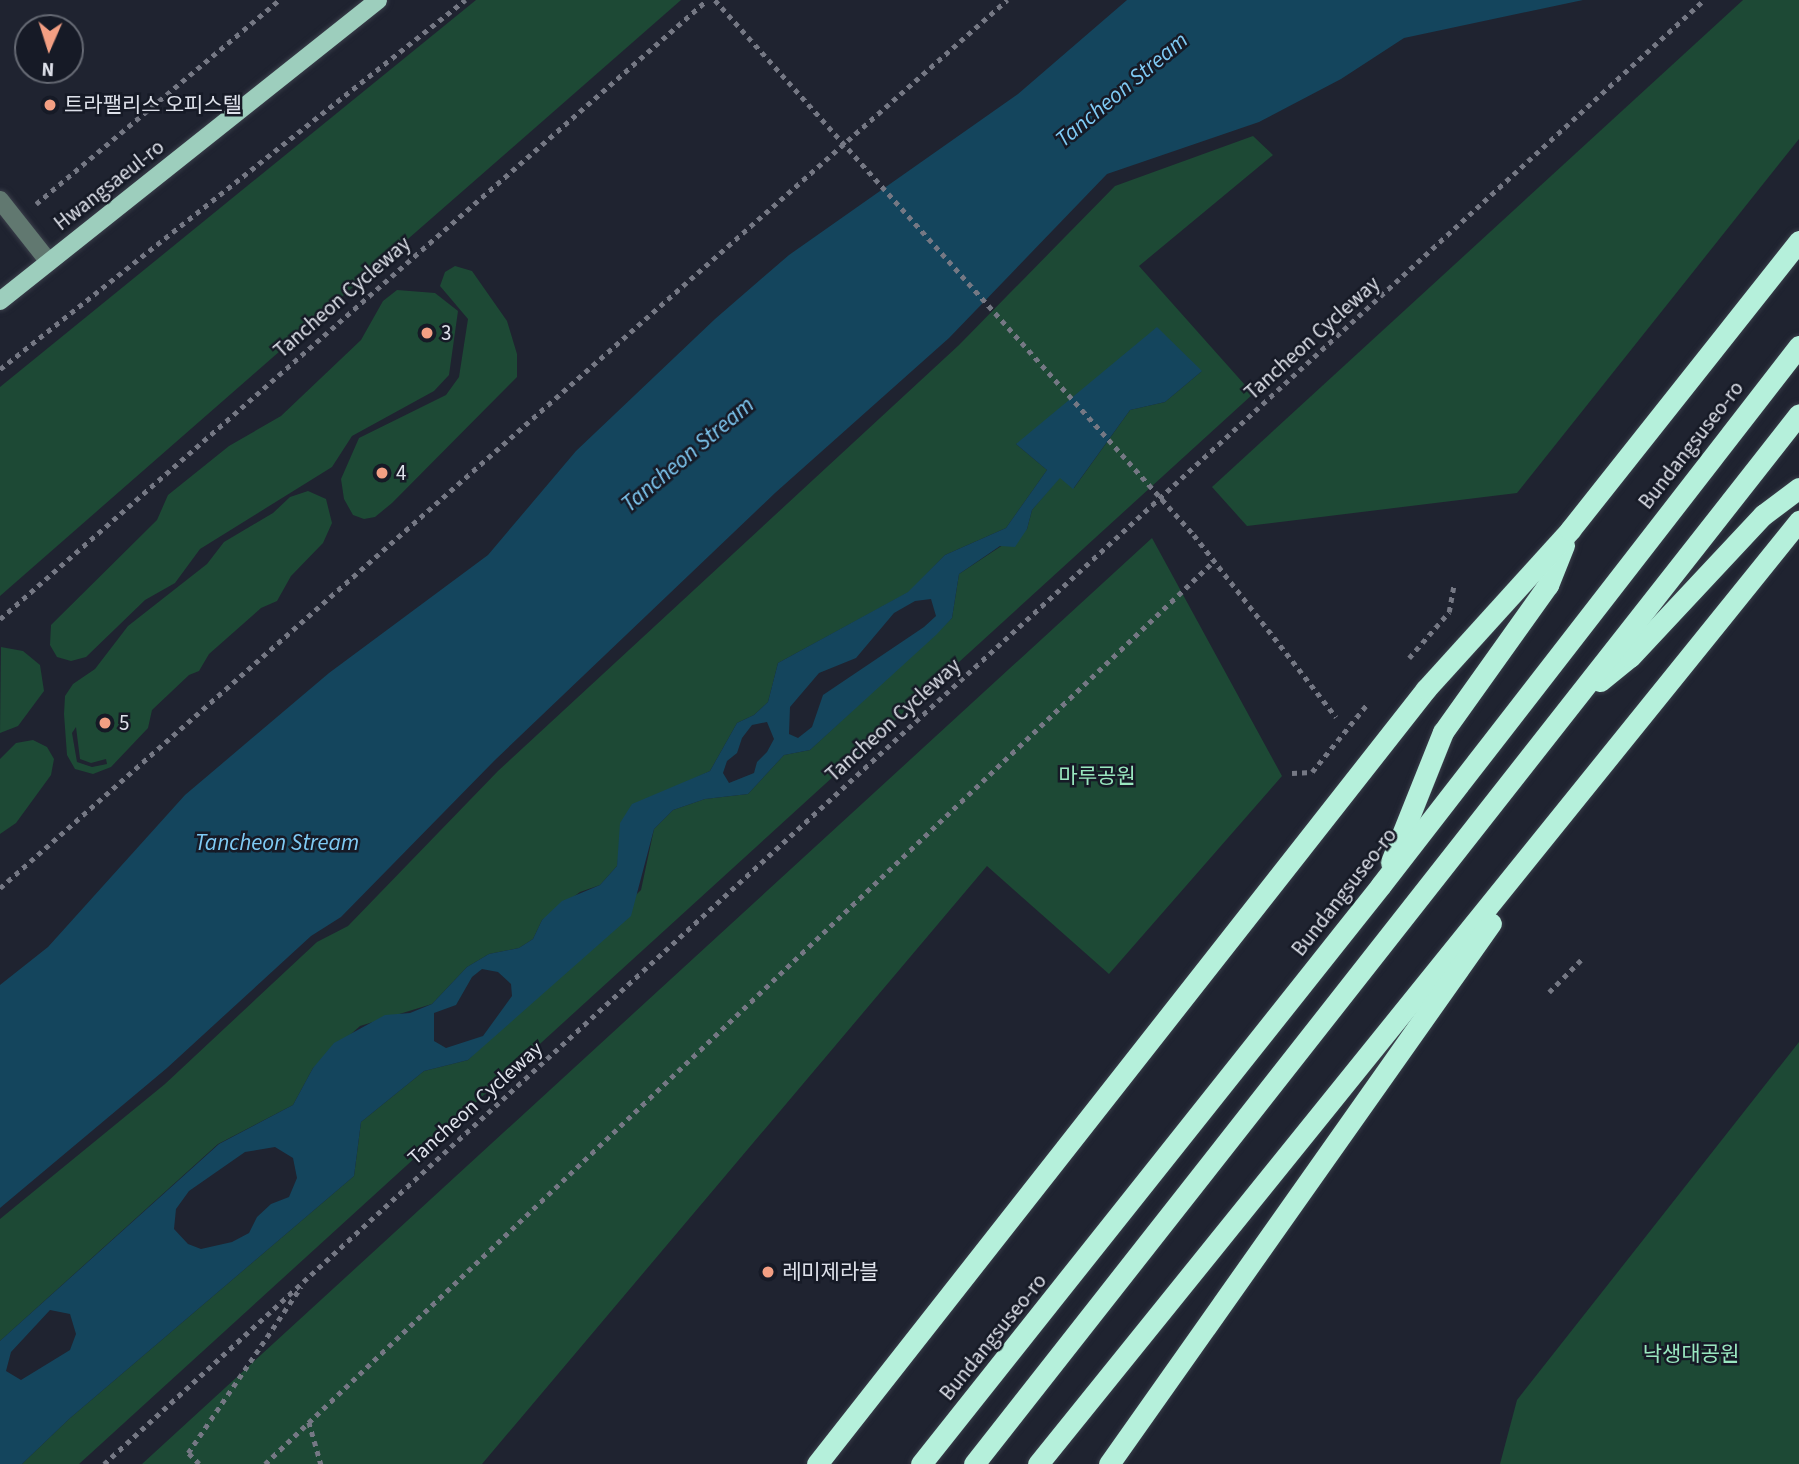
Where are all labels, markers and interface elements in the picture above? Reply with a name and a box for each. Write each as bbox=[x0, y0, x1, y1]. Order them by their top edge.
north arrow bbox=[14, 14, 84, 84]
water label: Tancheon Stream bbox=[1050, 27, 1194, 153]
text: N bbox=[41, 55, 55, 82]
place label: 트라팰리스 오피스텔 bbox=[64, 92, 242, 118]
marker: 트라팰리스 오피스텔 bbox=[42, 97, 58, 113]
street label: Hwangsaeul-ro bbox=[49, 134, 169, 236]
street label: Tancheon Cycleway bbox=[269, 231, 415, 363]
street label: Tancheon Cycleway bbox=[1239, 271, 1385, 405]
place label: 3 bbox=[441, 320, 451, 346]
marker: 3 bbox=[419, 325, 435, 341]
street label: Bundangsuseo-ro bbox=[1633, 376, 1749, 514]
water label: Tancheon Stream bbox=[616, 392, 760, 518]
place label: 4 bbox=[396, 460, 406, 486]
marker: 4 bbox=[374, 465, 390, 481]
street label: Tancheon Cycleway bbox=[820, 653, 966, 787]
place label: 5 bbox=[119, 710, 129, 736]
marker: 5 bbox=[97, 715, 113, 731]
park label: 마루공원 bbox=[1058, 763, 1136, 789]
street label: Bundangsuseo-ro bbox=[1286, 823, 1402, 961]
water label: Tancheon Stream bbox=[195, 829, 359, 857]
street label: Tancheon Cycleway bbox=[402, 1036, 548, 1170]
place label: 레미제라블 bbox=[782, 1259, 879, 1285]
marker: 레미제라블 bbox=[760, 1264, 776, 1280]
street label: Bundangsuseo-ro bbox=[934, 1269, 1052, 1405]
park label: 낙생대공원 bbox=[1643, 1341, 1739, 1367]

